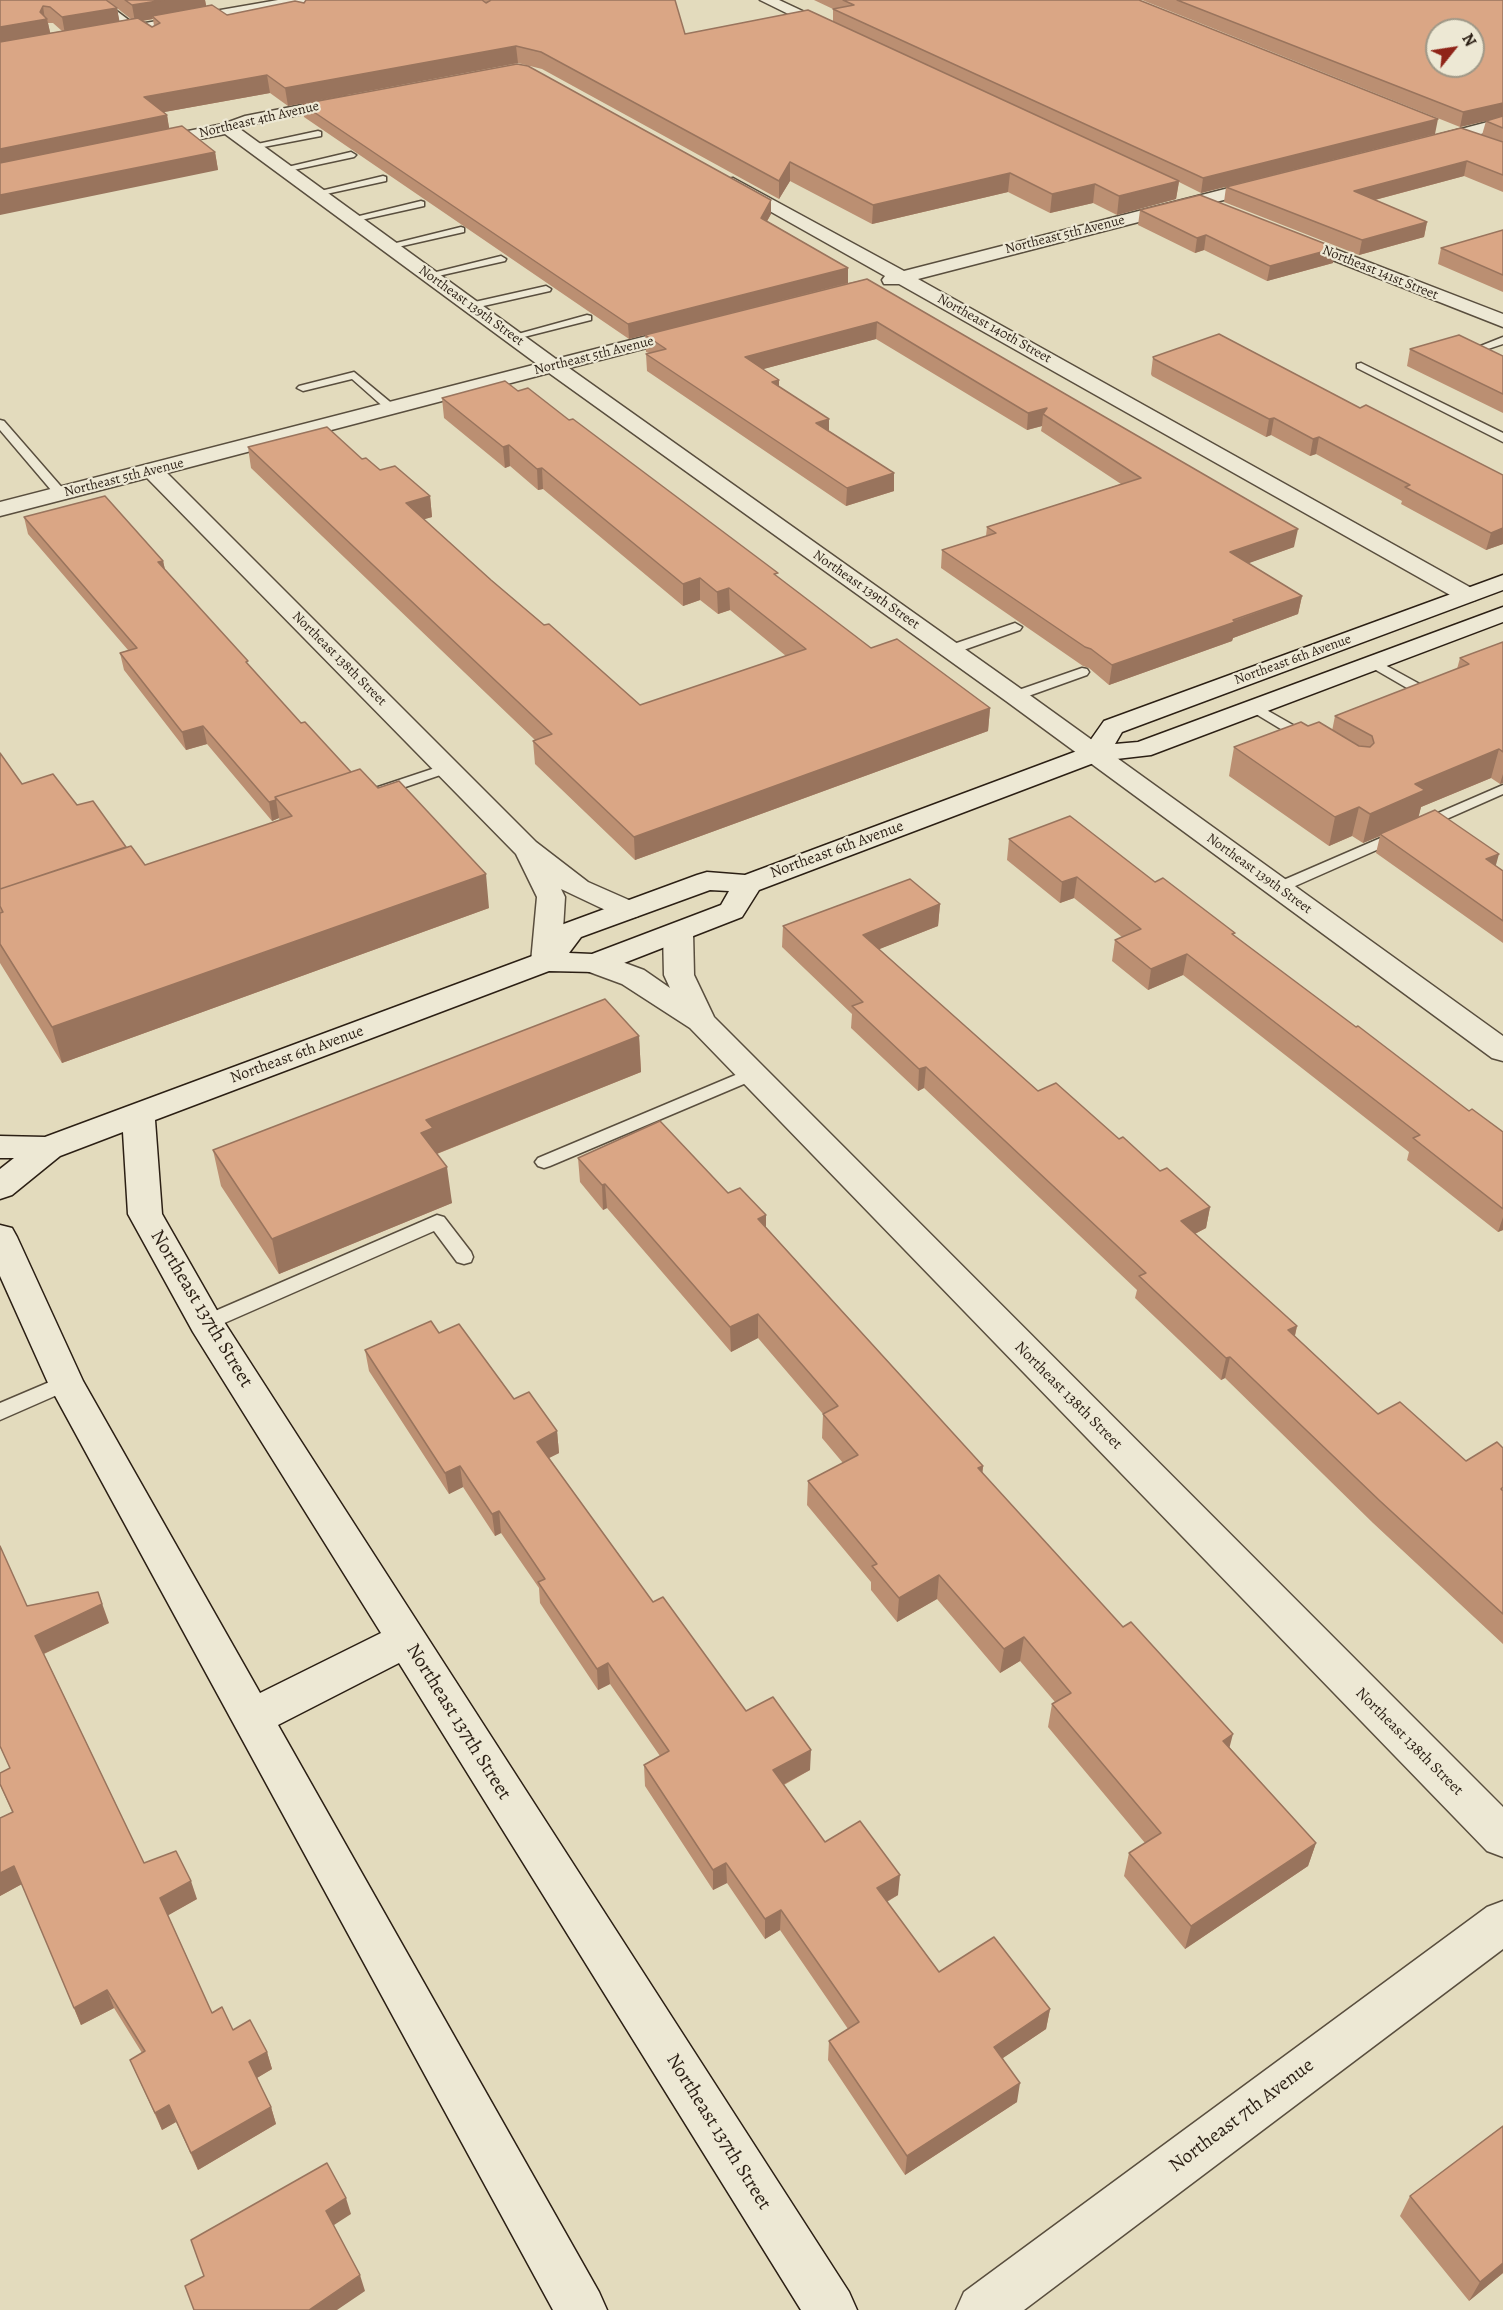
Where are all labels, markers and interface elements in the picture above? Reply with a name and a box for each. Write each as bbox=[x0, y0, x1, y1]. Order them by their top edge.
north arrow bbox=[1425, 18, 1485, 78]
text: N bbox=[1456, 29, 1481, 51]
street label: Northeast 4th Avenue bbox=[197, 98, 321, 142]
street label: Northeast 5th Avenue bbox=[1003, 212, 1127, 258]
street label: Northeast 141st Street bbox=[1320, 242, 1440, 304]
street label: Northeast 139th Street bbox=[415, 262, 527, 350]
street label: Northeast 140th Street bbox=[934, 291, 1054, 367]
street label: Northeast 5th Avenue bbox=[532, 333, 656, 379]
street label: Northeast 5th Avenue bbox=[62, 455, 186, 501]
street label: Northeast 139th Street bbox=[809, 547, 923, 633]
street label: Northeast 138th Street bbox=[288, 608, 390, 710]
street label: Northeast 6th Avenue bbox=[1232, 631, 1354, 689]
street label: Northeast 6th Avenue bbox=[768, 817, 906, 883]
street label: Northeast 139th Street bbox=[1203, 830, 1315, 918]
street label: Northeast 6th Avenue bbox=[228, 1022, 366, 1088]
street label: Northeast 137th Street bbox=[144, 1226, 258, 1392]
street label: Northeast 138th Street bbox=[1010, 1338, 1126, 1454]
street label: Northeast 137th Street bbox=[400, 1639, 516, 1805]
street label: Northeast 138th Street bbox=[1351, 1684, 1467, 1800]
street label: Northeast 137th Street bbox=[660, 2049, 776, 2215]
street label: Northeast 7th Avenue bbox=[1165, 2054, 1319, 2178]

